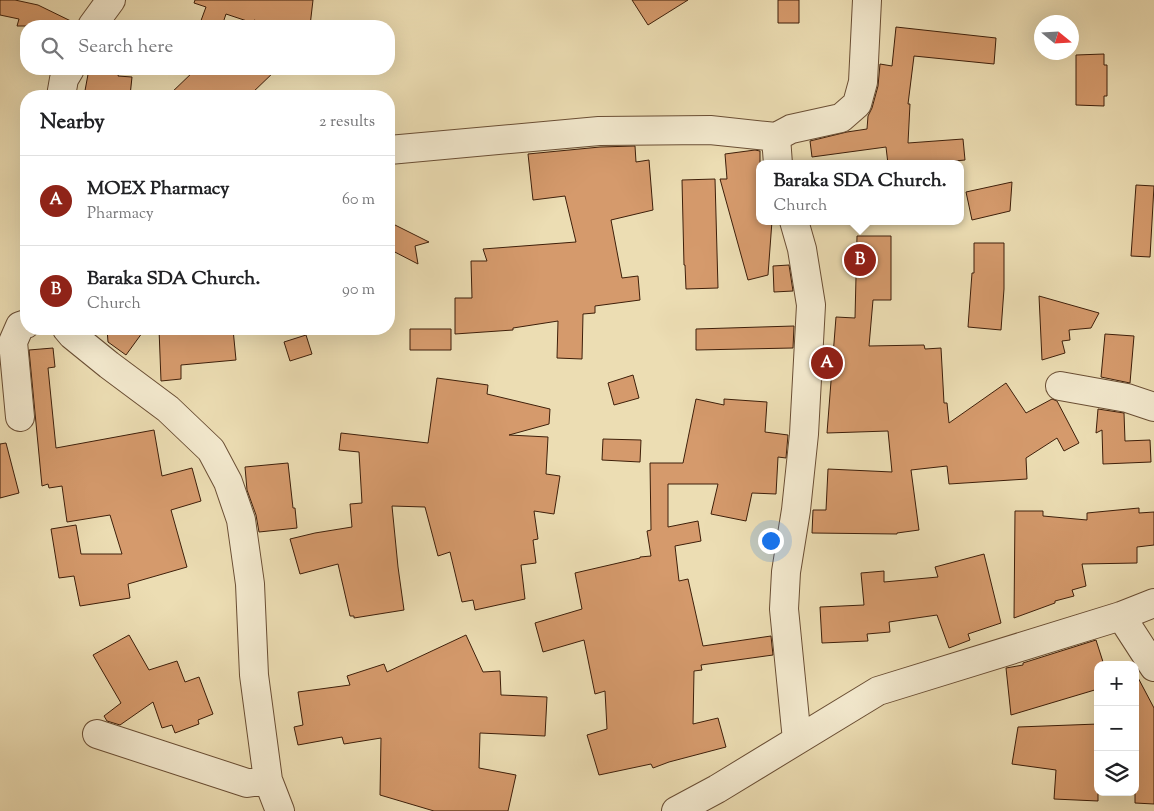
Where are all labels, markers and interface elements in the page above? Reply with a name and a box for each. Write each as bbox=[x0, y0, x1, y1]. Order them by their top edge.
north arrow bbox=[1034, 15, 1079, 60]
search box bbox=[20, 20, 395, 75]
icon: search bbox=[38, 34, 66, 62]
text: Search here bbox=[78, 34, 173, 61]
text: Nearby bbox=[40, 108, 105, 138]
text: 2 results bbox=[319, 111, 375, 134]
popup bbox=[756, 160, 964, 225]
text: Baraka SDA Church. bbox=[773, 168, 947, 195]
text: MOEX Pharmacy bbox=[87, 176, 229, 203]
text: A bbox=[50, 189, 63, 212]
text: 60 m bbox=[342, 189, 375, 212]
text: Church bbox=[773, 195, 827, 218]
text: Pharmacy bbox=[87, 203, 154, 226]
pin: B bbox=[844, 241, 876, 279]
text: Baraka SDA Church. bbox=[87, 266, 260, 293]
text: B bbox=[51, 279, 61, 302]
text: 90 m bbox=[342, 279, 375, 302]
text: Church bbox=[87, 293, 141, 316]
pin: A bbox=[811, 344, 843, 382]
your location bbox=[758, 528, 784, 554]
map controls bbox=[1094, 661, 1139, 796]
button: + bbox=[1094, 661, 1139, 706]
button: − bbox=[1094, 706, 1139, 751]
button: layers bbox=[1094, 751, 1139, 796]

